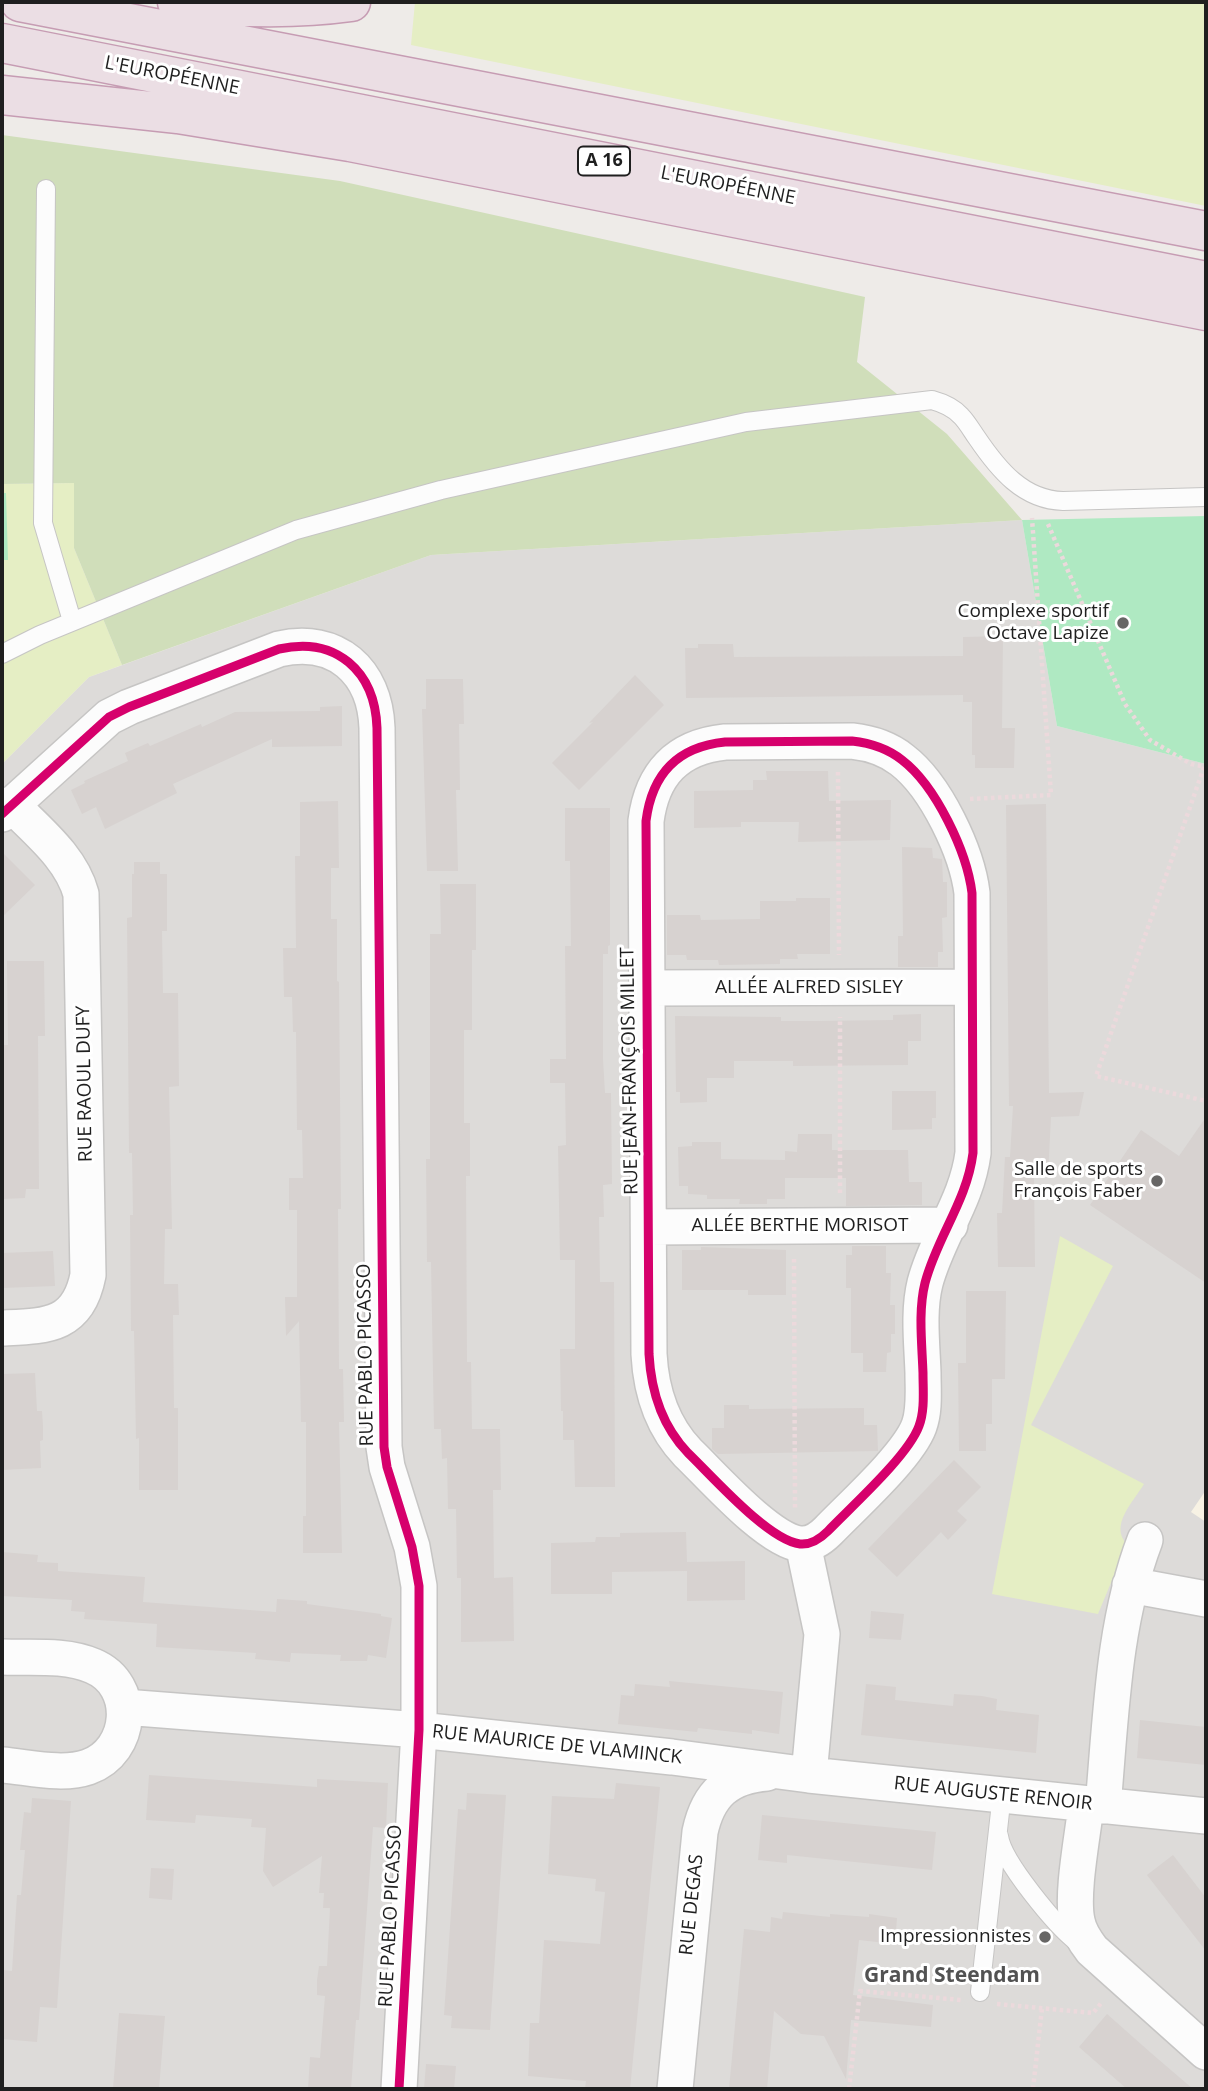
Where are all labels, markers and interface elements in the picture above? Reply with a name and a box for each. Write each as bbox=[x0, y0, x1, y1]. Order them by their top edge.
street label: L'EUROPÉENNE bbox=[103, 52, 241, 100]
road number: A 16 bbox=[578, 146, 630, 176]
street label: L'EUROPÉENNE bbox=[659, 162, 797, 210]
place label: Complexe sportif Octave Lapize bbox=[958, 601, 1109, 645]
marker: Complexe sportif Octave Lapize bbox=[1115, 615, 1131, 631]
street label: RUE JEAN-FRANÇOIS MILLET bbox=[616, 947, 644, 1195]
street label: ALLÉE ALFRED SISLEY bbox=[715, 977, 903, 999]
street label: RUE RAOUL DUFY bbox=[72, 1006, 98, 1162]
place label: Salle de sports François Faber bbox=[1013, 1159, 1143, 1203]
marker: Salle de sports François Faber bbox=[1149, 1173, 1165, 1189]
street label: ALLÉE BERTHE MORISOT bbox=[692, 1215, 908, 1237]
street label: RUE PABLO PICASSO bbox=[353, 1263, 379, 1447]
street label: RUE MAURICE DE VLAMINCK bbox=[431, 1721, 683, 1769]
street label: RUE AUGUSTE RENOIR bbox=[893, 1772, 1093, 1816]
street label: RUE PABLO PICASSO bbox=[375, 1824, 407, 2008]
street label: RUE DEGAS bbox=[675, 1853, 709, 1957]
place label: Impressionnistes bbox=[880, 1926, 1031, 1948]
marker: Impressionnistes bbox=[1037, 1929, 1053, 1945]
district label: Grand Steendam bbox=[864, 1963, 1040, 1989]

